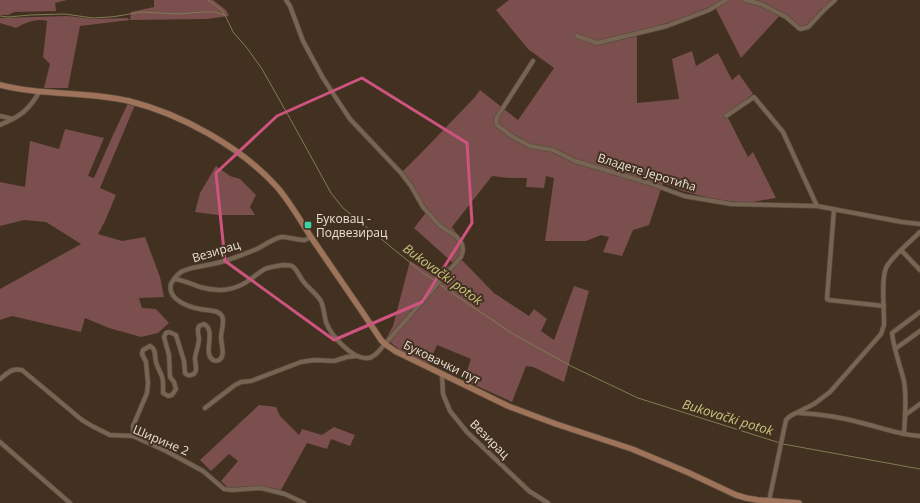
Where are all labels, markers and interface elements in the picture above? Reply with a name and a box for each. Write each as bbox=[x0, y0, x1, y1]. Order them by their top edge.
street label: Владете Јеротића bbox=[596, 149, 698, 195]
place label: Буковац - Подвезирац bbox=[316, 210, 388, 241]
marker: Буковац - Подвезирац bbox=[303, 220, 313, 230]
street label: Везирац bbox=[190, 236, 243, 266]
water label: Bukovački potok bbox=[400, 239, 487, 309]
street label: Буковачки пут bbox=[401, 336, 484, 388]
water label: Bukovački potok bbox=[680, 395, 776, 440]
street label: Везирац bbox=[467, 416, 514, 463]
street label: Ширине 2 bbox=[130, 421, 192, 459]

